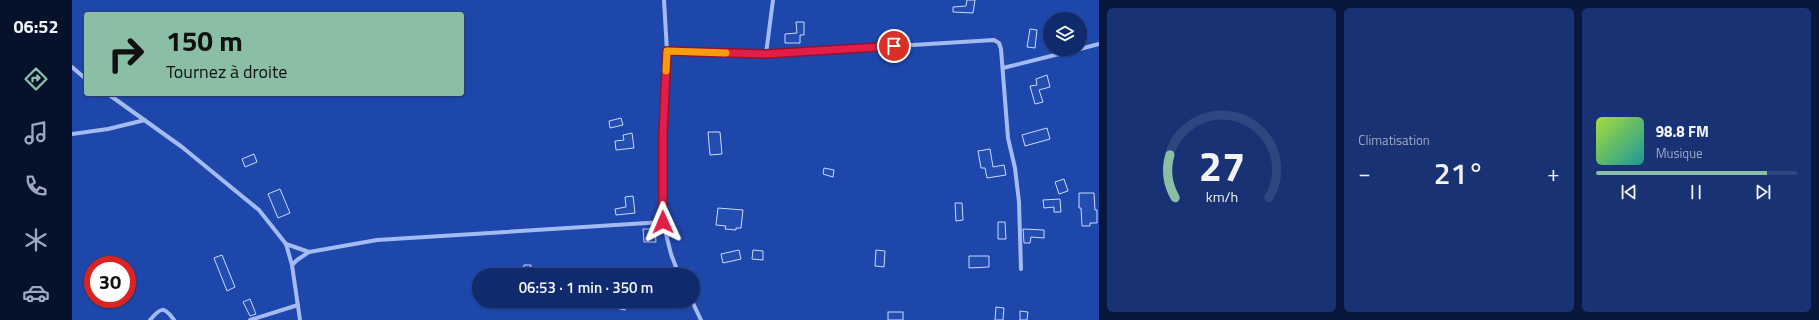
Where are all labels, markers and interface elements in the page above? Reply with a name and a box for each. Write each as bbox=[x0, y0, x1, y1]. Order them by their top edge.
map controls bbox=[1043, 12, 1087, 56]
button: layers bbox=[1043, 12, 1087, 56]
text: 06:52 bbox=[14, 13, 58, 40]
text: 150 m bbox=[166, 19, 243, 62]
icon: right bbox=[100, 28, 152, 80]
pin bbox=[877, 29, 911, 63]
icon: arrive bbox=[883, 35, 905, 57]
text: Tournez à droite bbox=[166, 58, 287, 85]
icon: directions bbox=[22, 65, 50, 93]
icon: music bbox=[22, 119, 50, 147]
text: 98.8 FM bbox=[1656, 120, 1709, 143]
text: Climatisation bbox=[1358, 130, 1430, 150]
text: 27 bbox=[1198, 134, 1245, 197]
text: Musique bbox=[1656, 143, 1703, 163]
text: 21° bbox=[1434, 150, 1484, 196]
text: − bbox=[1358, 156, 1371, 190]
text: + bbox=[1547, 156, 1560, 190]
icon: phone bbox=[22, 172, 50, 200]
icon: previous bbox=[1618, 181, 1640, 203]
icon: pause bbox=[1685, 181, 1707, 203]
icon: next bbox=[1752, 181, 1774, 203]
text: km/h bbox=[1205, 186, 1238, 208]
position arrow bbox=[642, 201, 684, 243]
icon: climate bbox=[22, 226, 50, 254]
speed limit sign: 30 bbox=[84, 256, 136, 308]
text: 06:53 · 1 min · 350 m bbox=[519, 276, 653, 299]
icon: car bbox=[22, 279, 50, 307]

